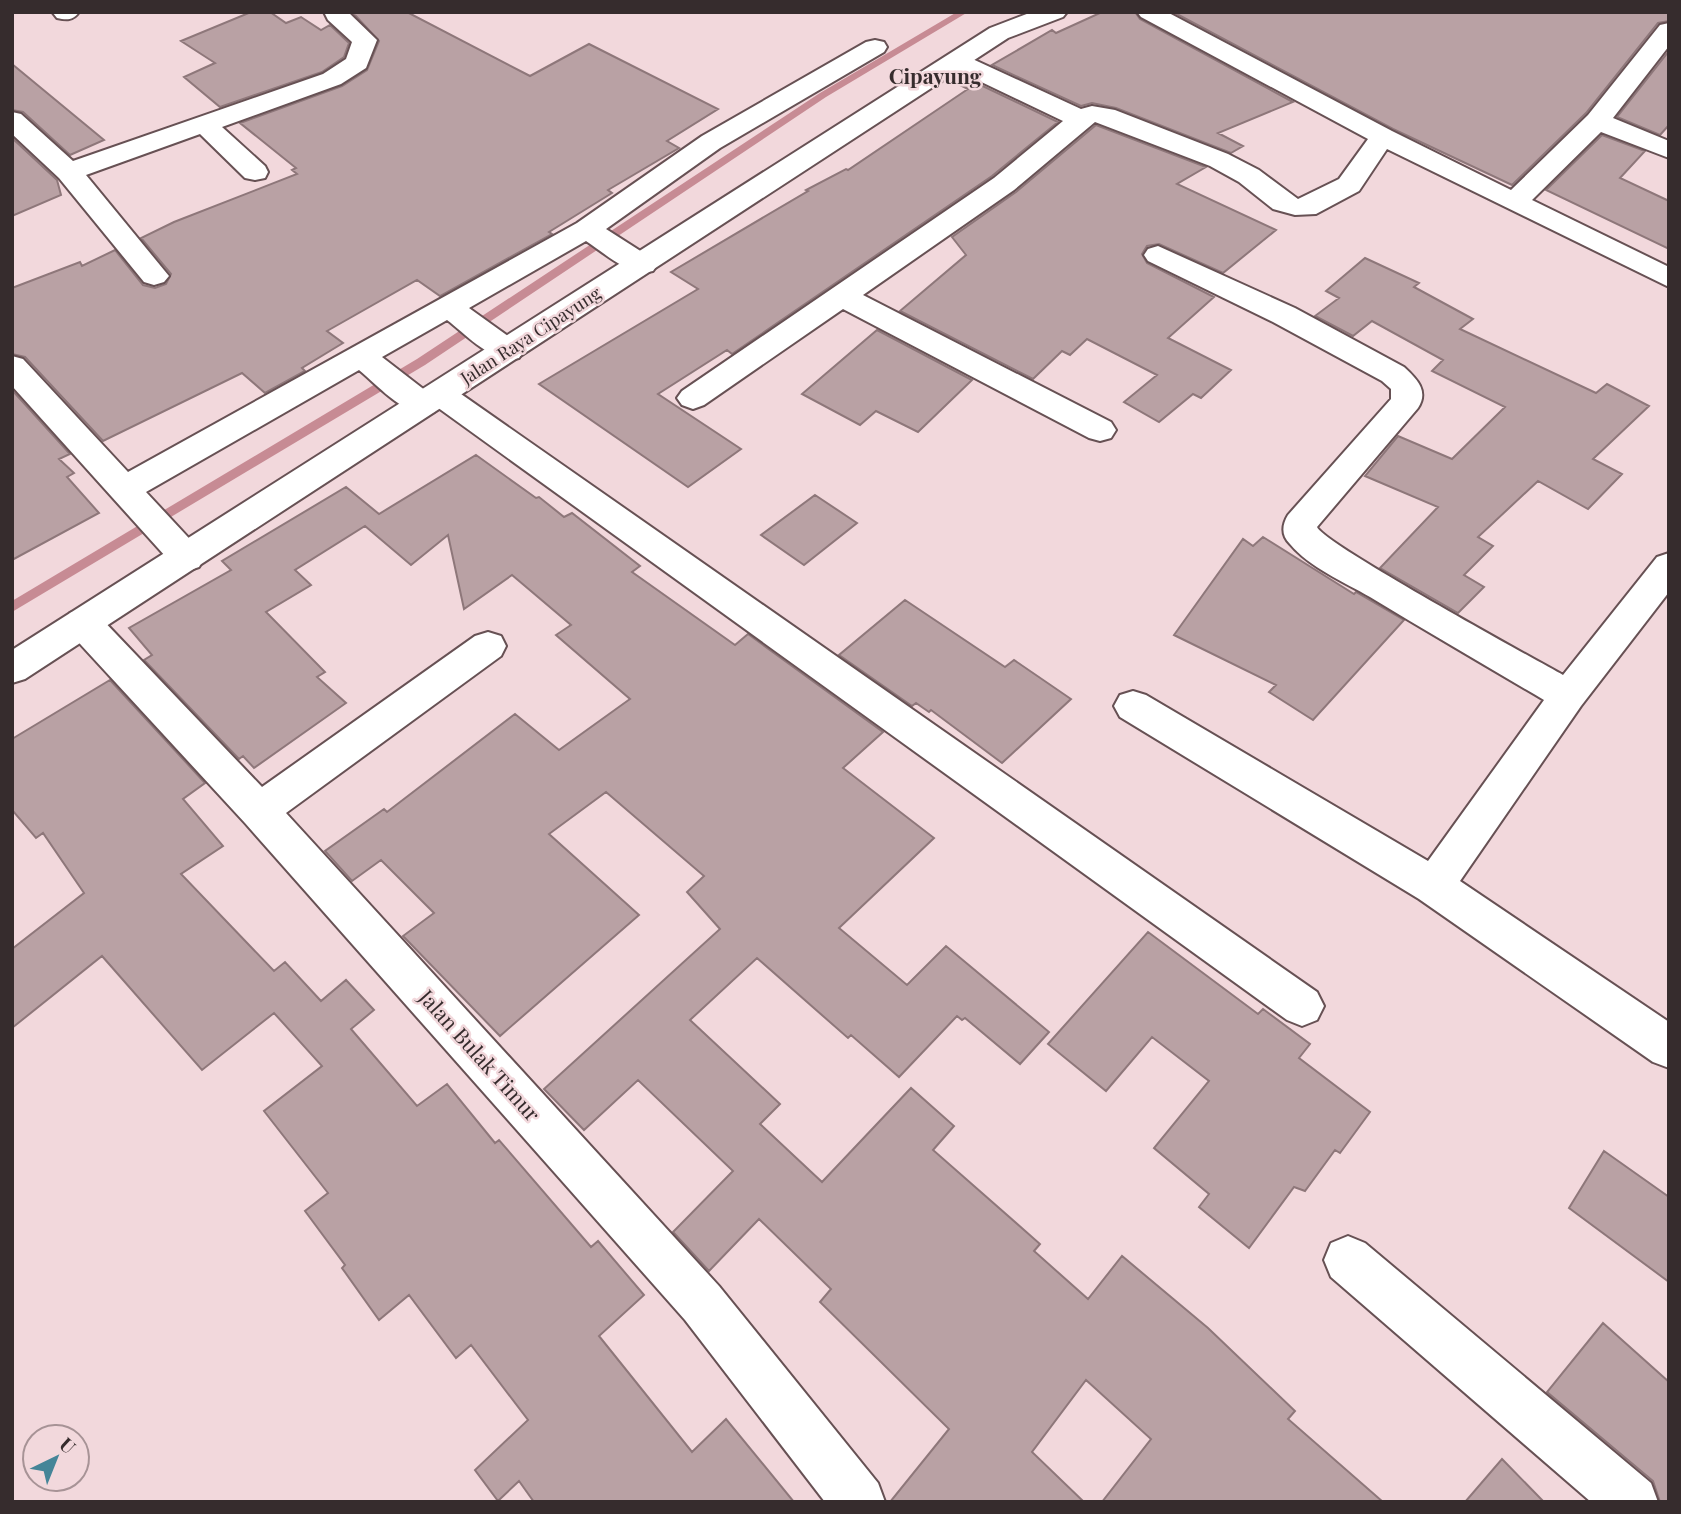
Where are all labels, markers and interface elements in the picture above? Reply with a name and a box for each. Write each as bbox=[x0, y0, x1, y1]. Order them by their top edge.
district label: Cipayung bbox=[889, 61, 982, 89]
street label: Jalan Raya Cipayung bbox=[455, 280, 606, 390]
street label: Jalan Bulak Timur bbox=[413, 982, 548, 1127]
north arrow bbox=[21, 1423, 91, 1493]
text: U bbox=[55, 1431, 82, 1459]

